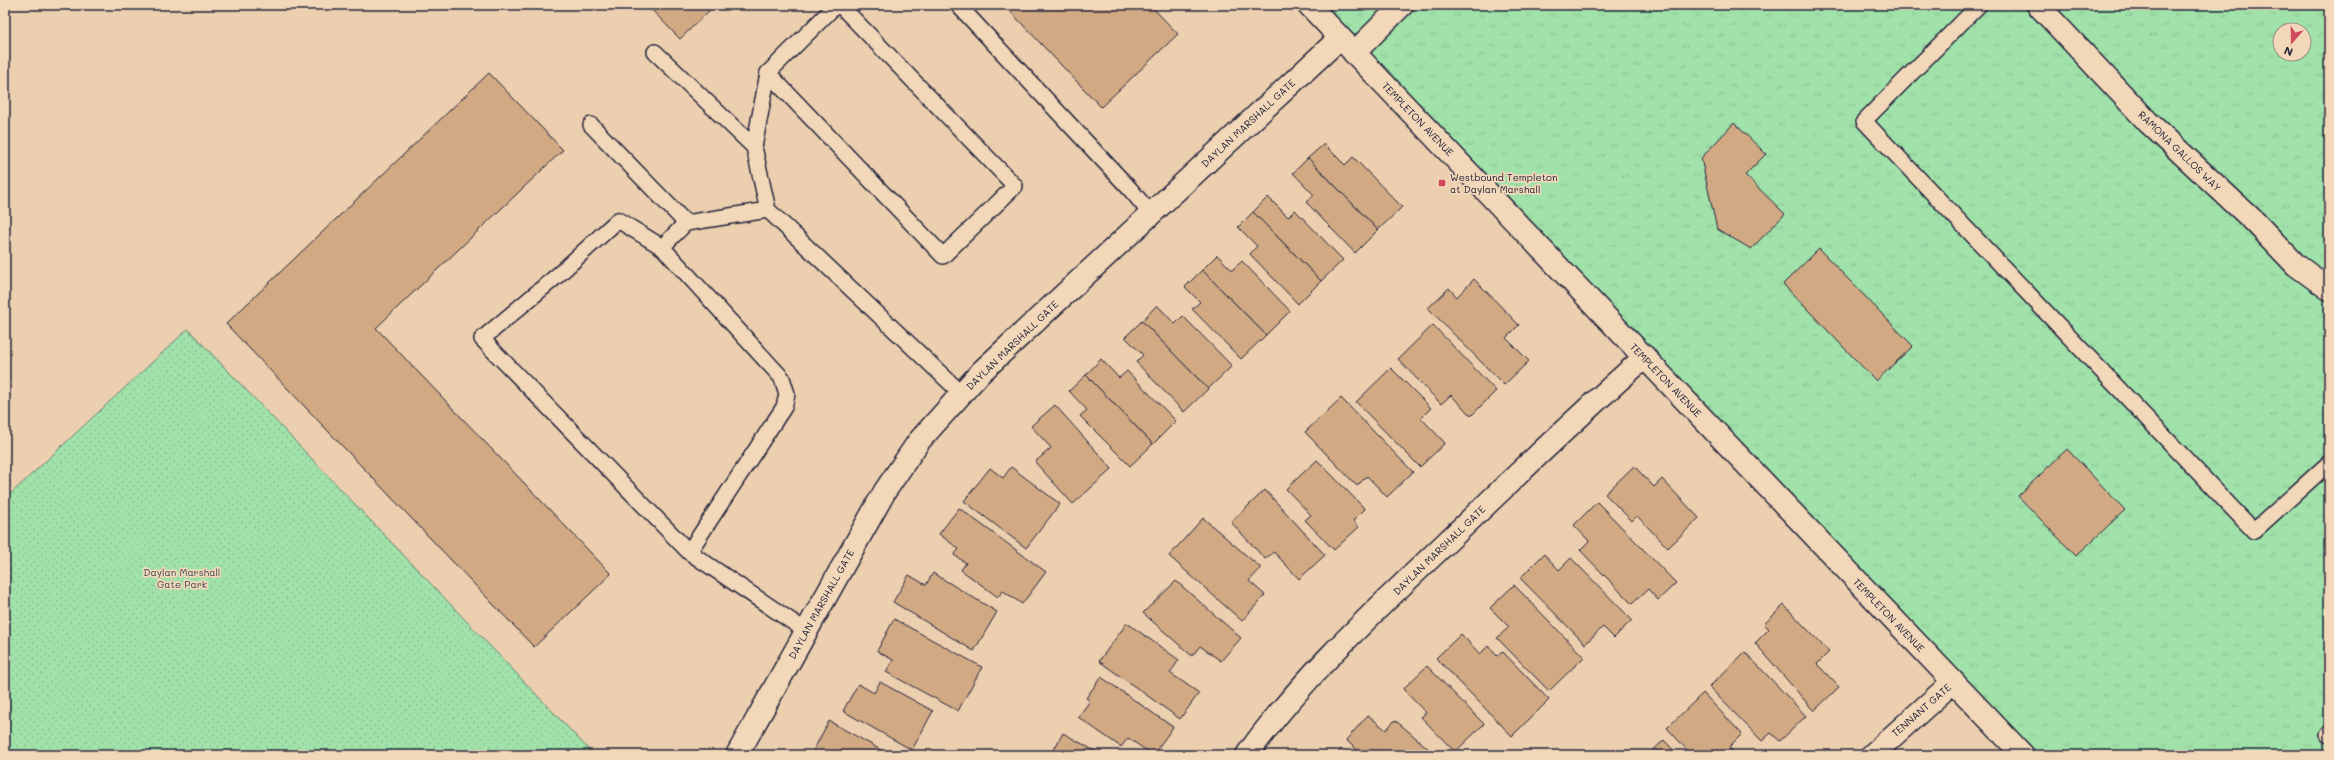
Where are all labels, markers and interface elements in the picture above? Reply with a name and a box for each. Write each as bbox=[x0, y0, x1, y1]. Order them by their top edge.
north arrow bbox=[2272, 22, 2312, 62]
text: N bbox=[2282, 43, 2295, 60]
street label: DAYLAN MARSHALL GATE bbox=[1198, 76, 1298, 170]
street label: TEMPLETON AVENUE bbox=[1379, 79, 1457, 159]
street label: RAMONA GALLOS WAY bbox=[2135, 108, 2225, 194]
place label: Westbound Templeton at Daylan Marshall bbox=[1450, 170, 1558, 196]
marker: Westbound Templeton at Daylan Marshall bbox=[1437, 178, 1447, 188]
street label: DAYLAN MARSHALL GATE bbox=[963, 297, 1061, 393]
street label: TEMPLETON AVENUE bbox=[1627, 340, 1705, 420]
street label: DAYLAN MARSHALL GATE bbox=[1390, 502, 1488, 598]
street label: DAYLAN MARSHALL GATE bbox=[785, 546, 857, 661]
park label: Daylan Marshall Gate Park bbox=[144, 565, 220, 591]
street label: TEMPLETON AVENUE bbox=[1850, 575, 1928, 655]
street label: TENNANT GATE bbox=[1888, 680, 1954, 740]

